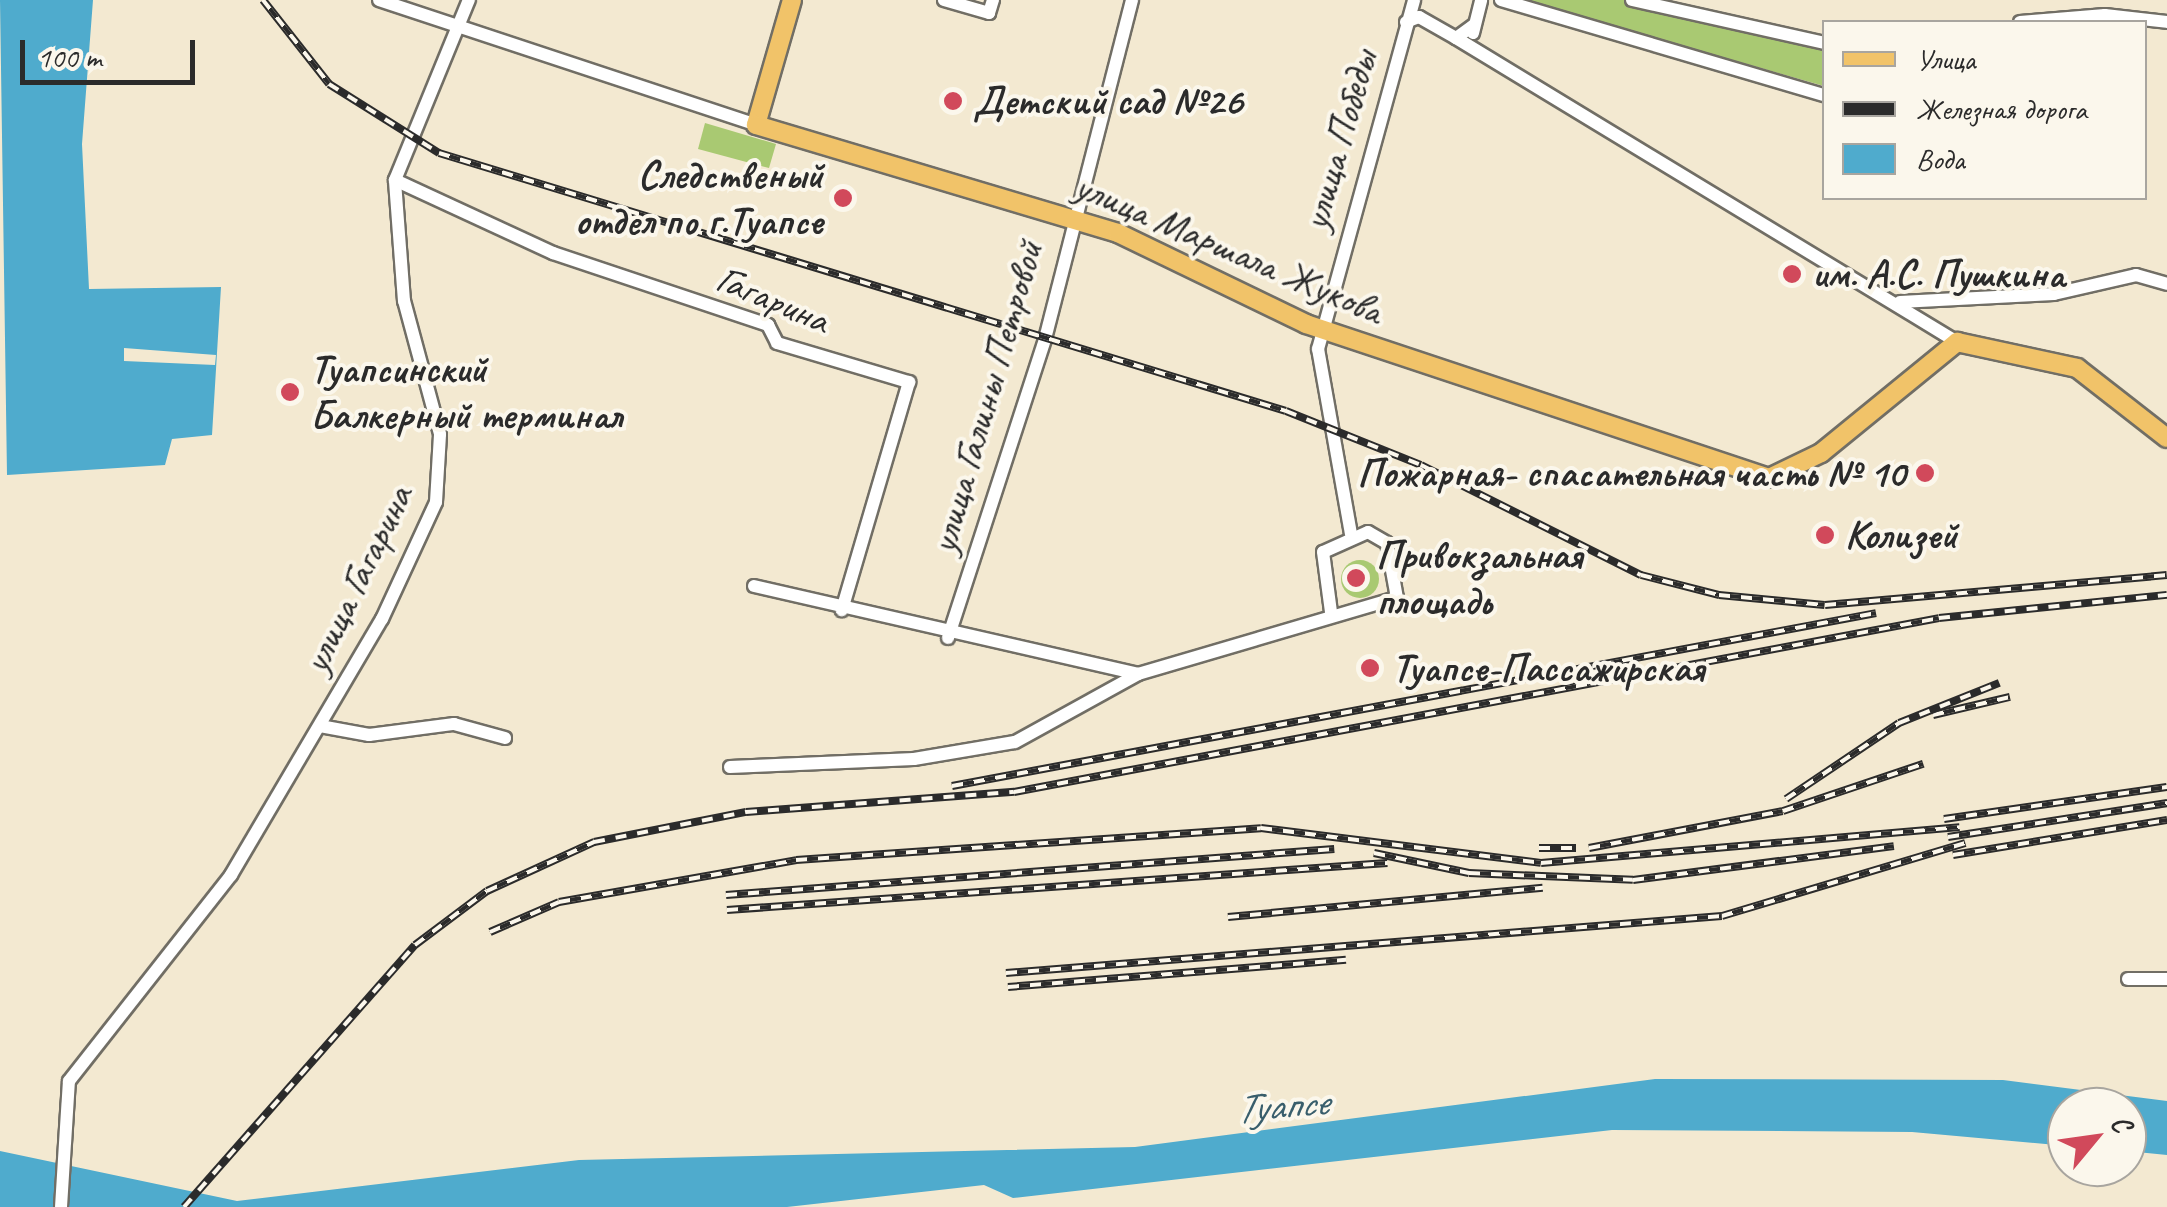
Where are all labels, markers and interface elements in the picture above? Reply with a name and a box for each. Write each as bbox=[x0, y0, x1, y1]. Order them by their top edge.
scale bar bbox=[25, 20, 200, 82]
legend bbox=[1822, 20, 2147, 200]
text: 100 m bbox=[37, 38, 102, 76]
text: Улица bbox=[1916, 40, 1975, 78]
street label: улица Победы bbox=[1291, 45, 1387, 235]
place label: Детский сад №26 bbox=[973, 77, 1242, 125]
marker: Детский сад №26 bbox=[942, 90, 964, 112]
text: Железная дорога bbox=[1916, 90, 2087, 128]
text: Вода bbox=[1916, 140, 1965, 178]
place label: Следственый отдел по г.Туапсе bbox=[577, 151, 823, 245]
street label: улица Маршала Жукова bbox=[1069, 162, 1389, 334]
marker: Следственый отдел по г.Туапсе bbox=[832, 187, 854, 209]
street label: улица Галины Петровой bbox=[918, 235, 1054, 559]
place label: им. А.С. Пушкина bbox=[1812, 250, 2064, 298]
street label: Гагарина bbox=[709, 254, 837, 344]
marker: им. А.С. Пушкина bbox=[1781, 263, 1803, 285]
place label: Туапсинский Балкерный терминал bbox=[310, 345, 623, 439]
marker: Туапсинский Балкерный терминал bbox=[279, 381, 301, 403]
place label: Пожарная- спасательная часть № 10 bbox=[1356, 449, 1905, 497]
marker: Пожарная- спасательная часть № 10 bbox=[1914, 462, 1936, 484]
street label: улица Гагарина bbox=[291, 477, 423, 681]
place label: Колизей bbox=[1845, 511, 1957, 559]
marker: Колизей bbox=[1814, 524, 1836, 546]
place label: Привокзальная площадь bbox=[1376, 531, 1582, 625]
marker: Привокзальная площадь bbox=[1345, 567, 1367, 589]
place label: Туапсе-Пассажирская bbox=[1392, 644, 1704, 692]
marker: Туапсе-Пассажирская bbox=[1357, 655, 1383, 681]
water label: Туапсе bbox=[1233, 1077, 1329, 1135]
north arrow bbox=[2047, 1087, 2147, 1187]
text: С bbox=[2103, 1109, 2141, 1138]

